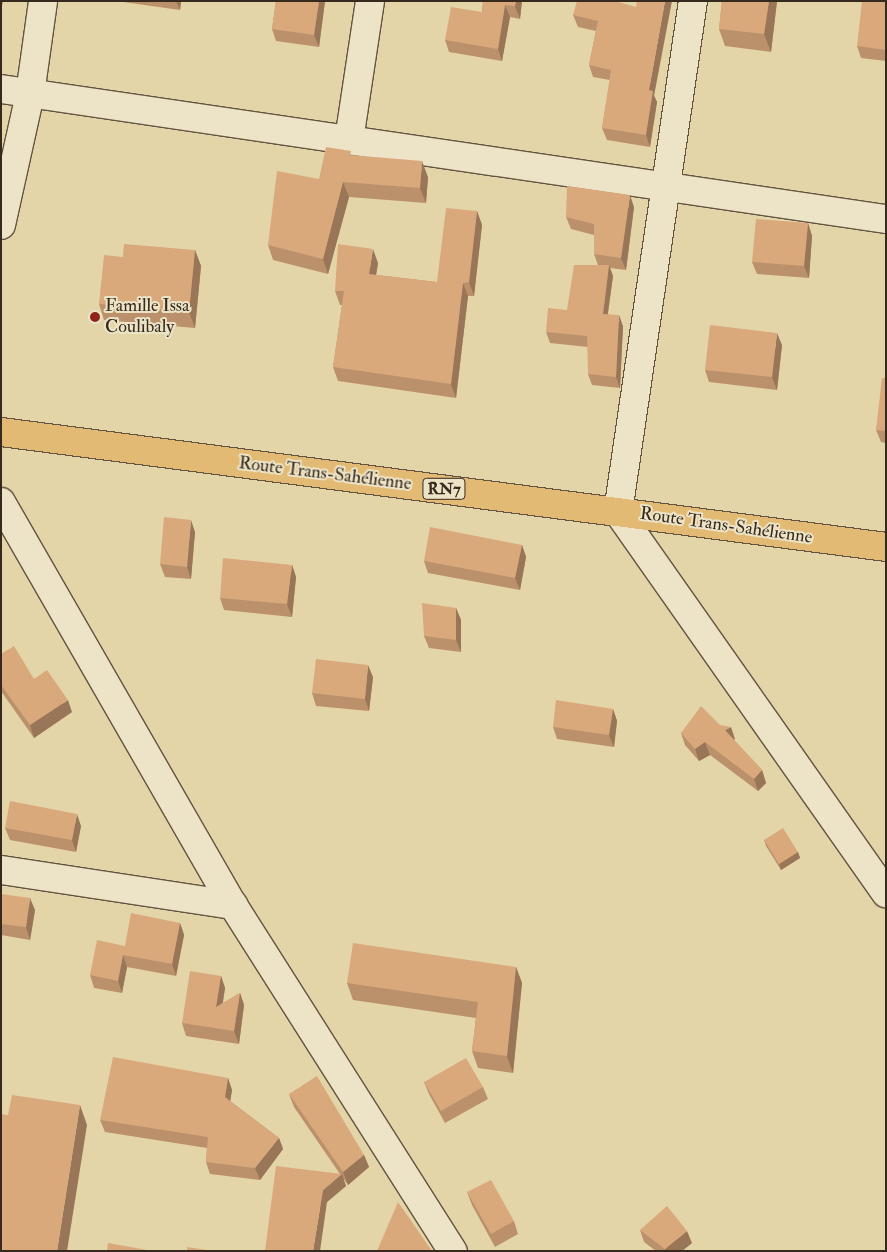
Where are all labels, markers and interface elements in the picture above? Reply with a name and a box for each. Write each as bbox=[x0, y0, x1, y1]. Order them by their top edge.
place label: Famille Issa Coulibaly bbox=[105, 296, 189, 338]
marker: Famille Issa Coulibaly bbox=[89, 311, 101, 323]
street label: Route Trans-Sahélienne bbox=[237, 453, 413, 495]
road number: RN7 bbox=[422, 476, 466, 502]
street label: Route Trans-Sahélienne bbox=[639, 503, 813, 549]

